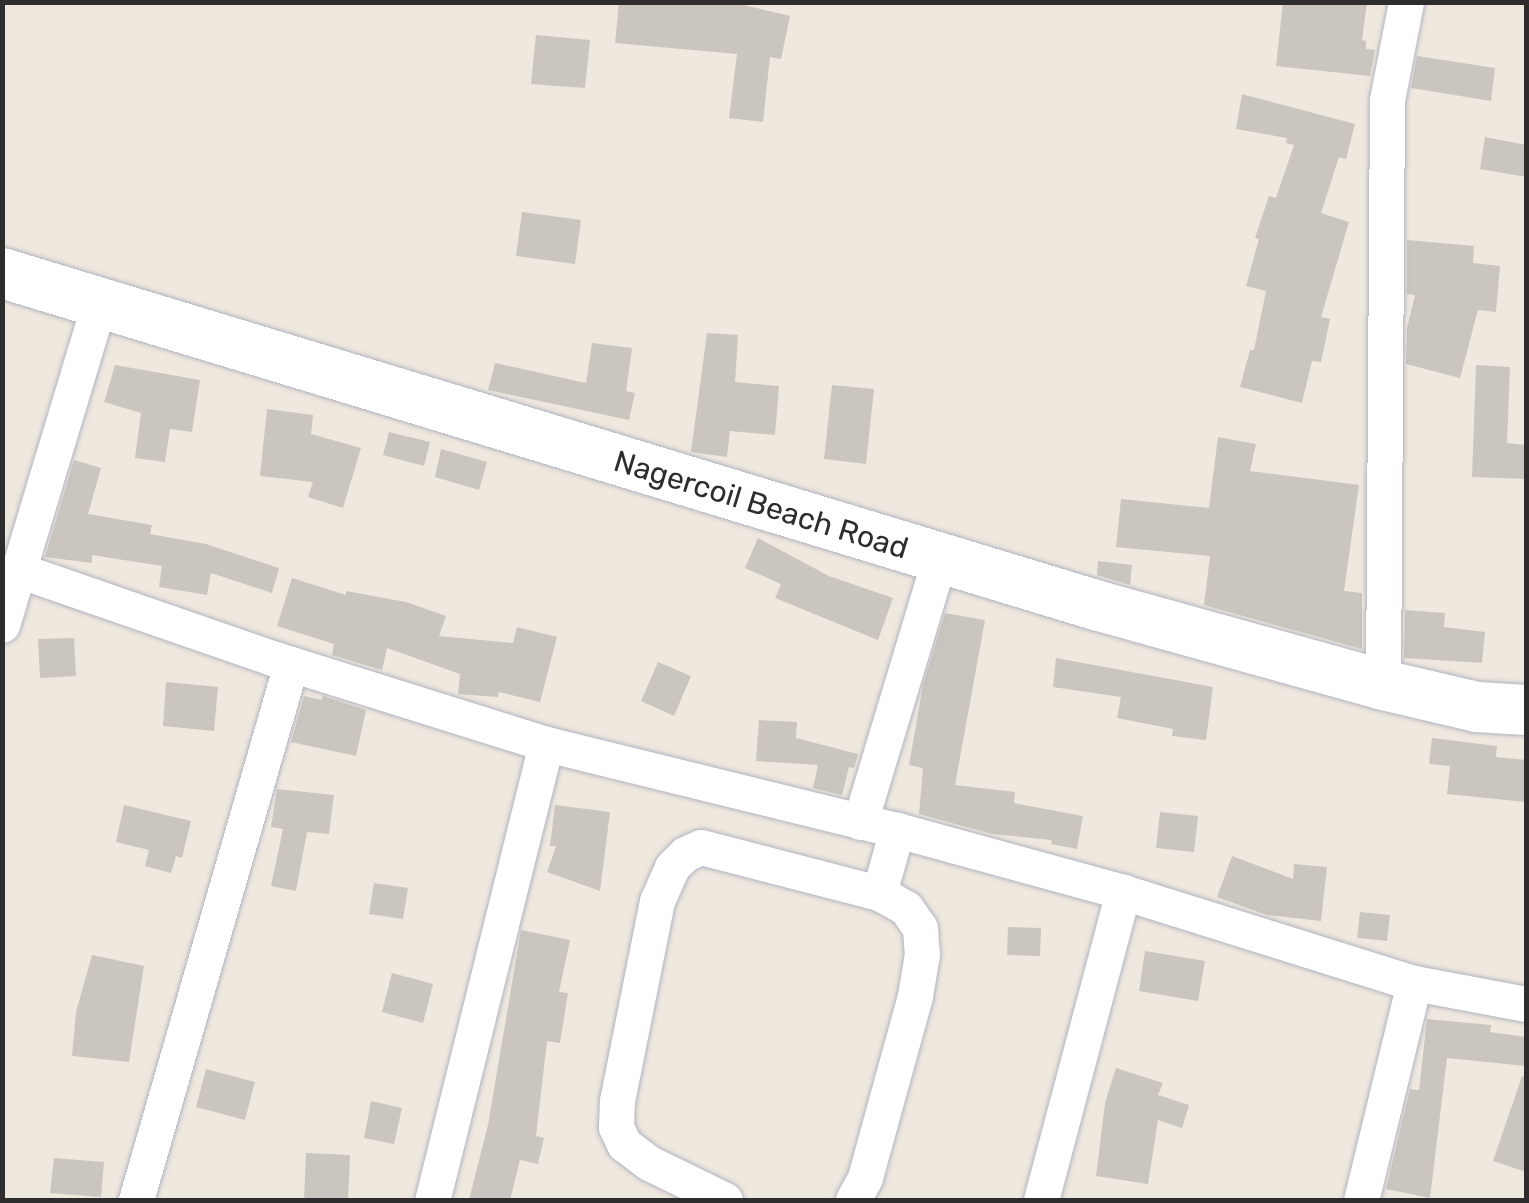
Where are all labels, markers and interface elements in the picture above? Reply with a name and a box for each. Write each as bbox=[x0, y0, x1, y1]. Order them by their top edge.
street label: Nagercoil Beach Road bbox=[610, 443, 912, 567]

